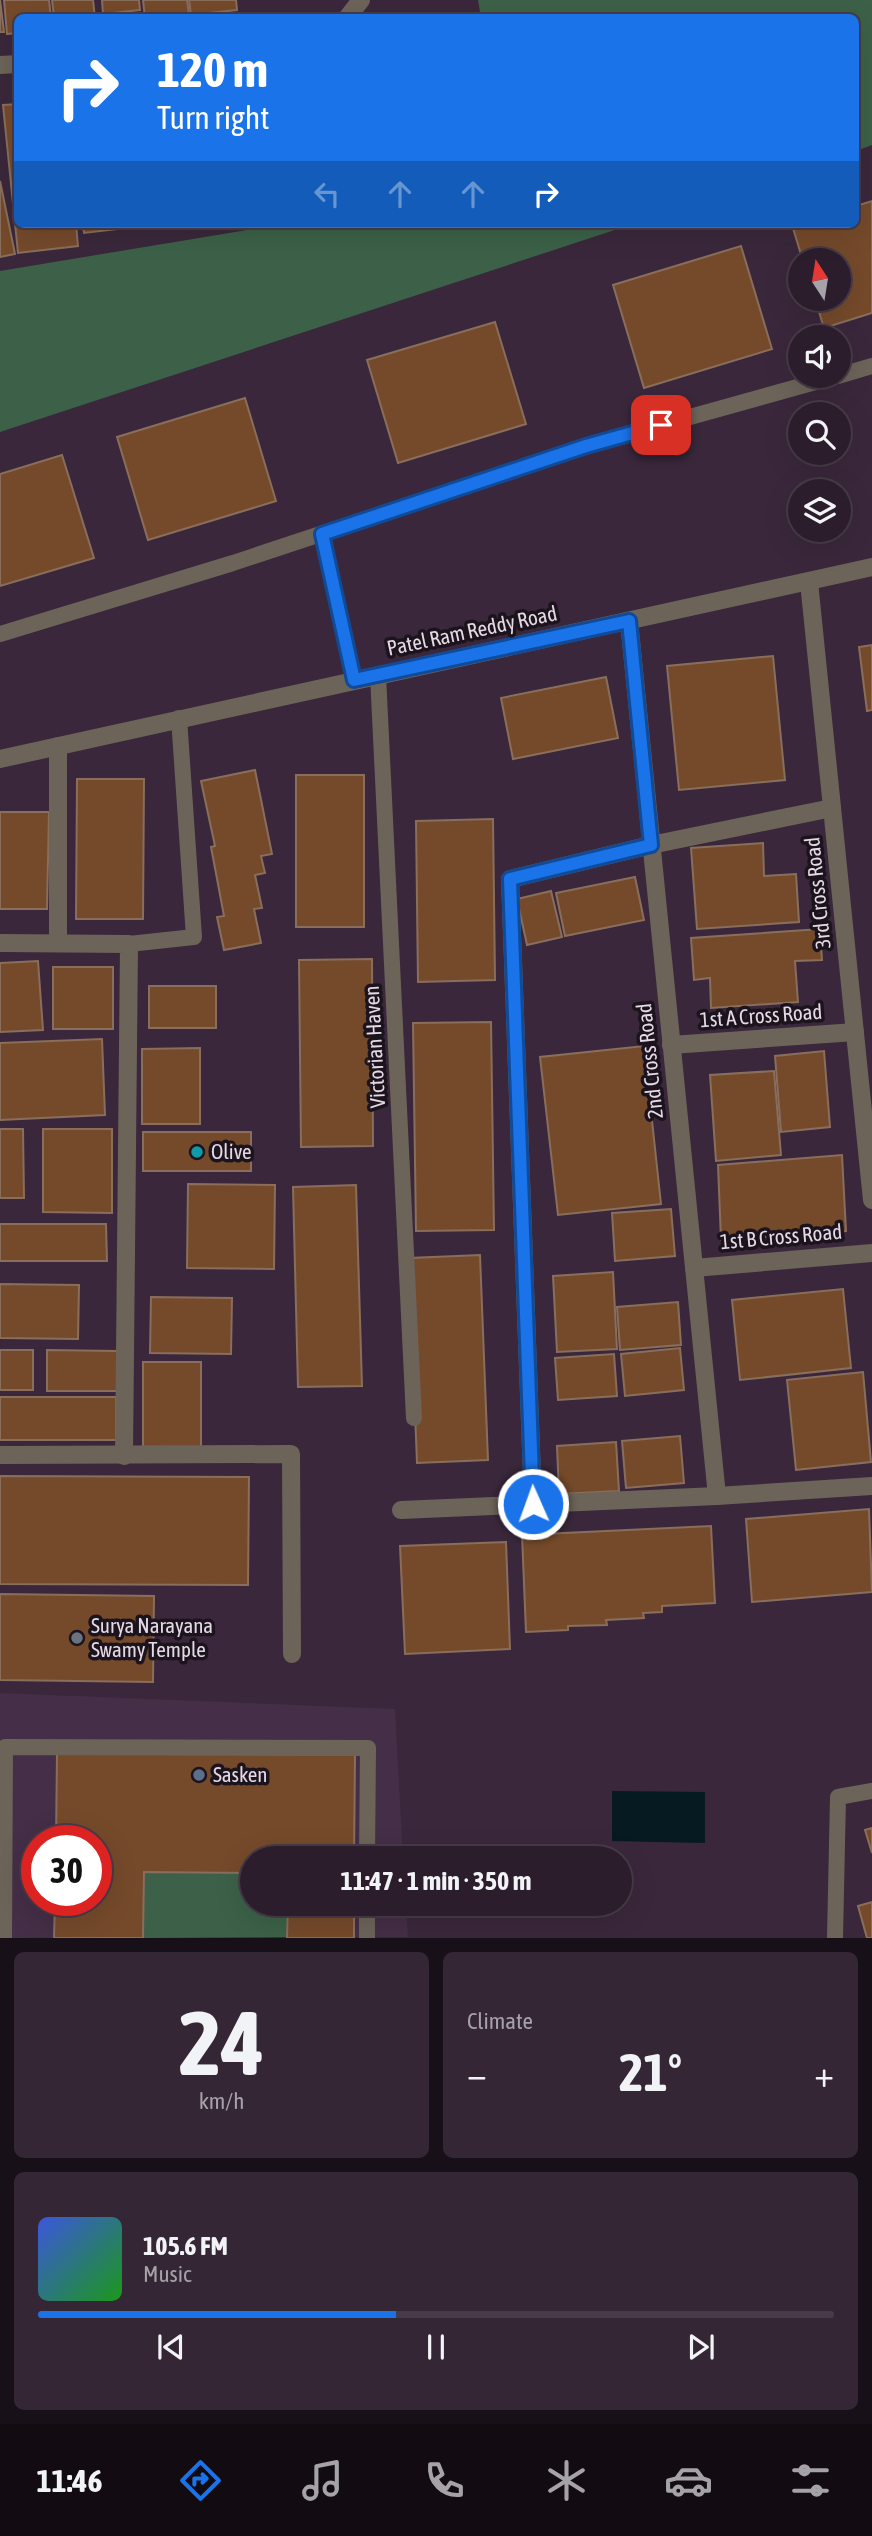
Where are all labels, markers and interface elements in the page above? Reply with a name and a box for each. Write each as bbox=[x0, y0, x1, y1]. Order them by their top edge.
text: 120 m bbox=[157, 41, 268, 97]
icon: right bbox=[42, 42, 133, 133]
text: Turn right bbox=[157, 99, 270, 136]
icon: left bbox=[308, 175, 346, 213]
icon: ahead bbox=[381, 175, 419, 213]
icon: ahead bbox=[454, 175, 492, 213]
icon: right bbox=[527, 175, 565, 213]
north arrow bbox=[788, 248, 850, 312]
map controls bbox=[788, 248, 851, 542]
button: sound bbox=[788, 325, 851, 388]
pin bbox=[631, 395, 691, 455]
button: search bbox=[788, 402, 851, 465]
icon: arrive bbox=[642, 406, 680, 444]
button: layers bbox=[788, 479, 851, 542]
street label: Patel Ram Reddy Road bbox=[385, 600, 559, 660]
street label: 3rd Cross Road bbox=[799, 836, 835, 950]
street label: Victorian Haven bbox=[359, 985, 389, 1109]
street label: 1st A Cross Road bbox=[699, 999, 823, 1031]
street label: 2nd Cross Road bbox=[631, 1002, 667, 1120]
place label: Olive bbox=[211, 1139, 252, 1163]
marker: Olive bbox=[189, 1144, 205, 1160]
street label: 1st B Cross Road bbox=[719, 1219, 843, 1253]
position arrow bbox=[496, 1467, 570, 1541]
place label: Surya Narayana Swamy Temple bbox=[91, 1613, 213, 1661]
marker: Surya Narayana Swamy Temple bbox=[69, 1630, 85, 1646]
place label: Sasken bbox=[213, 1762, 268, 1786]
marker: Sasken bbox=[191, 1767, 207, 1783]
speed limit sign: 30 bbox=[21, 1825, 112, 1916]
text: 11:47 · 1 min · 350 m bbox=[341, 1866, 531, 1896]
text: 24 bbox=[179, 1990, 264, 2094]
text: Climate bbox=[467, 2008, 533, 2034]
text: 21° bbox=[619, 2042, 682, 2102]
text: − bbox=[467, 2052, 487, 2095]
text: + bbox=[814, 2052, 834, 2095]
text: km/h bbox=[199, 2088, 244, 2114]
text: 105.6 FM bbox=[143, 2231, 228, 2261]
text: Music bbox=[143, 2261, 191, 2287]
icon: previous bbox=[152, 2328, 190, 2366]
icon: pause bbox=[417, 2328, 455, 2366]
icon: next bbox=[682, 2328, 720, 2366]
icon: directions bbox=[176, 2456, 225, 2505]
icon: music bbox=[298, 2456, 347, 2505]
icon: phone bbox=[420, 2456, 469, 2505]
icon: climate bbox=[542, 2456, 591, 2505]
icon: car bbox=[664, 2456, 713, 2505]
icon: filters bbox=[786, 2456, 835, 2505]
text: 11:46 bbox=[37, 2462, 102, 2499]

